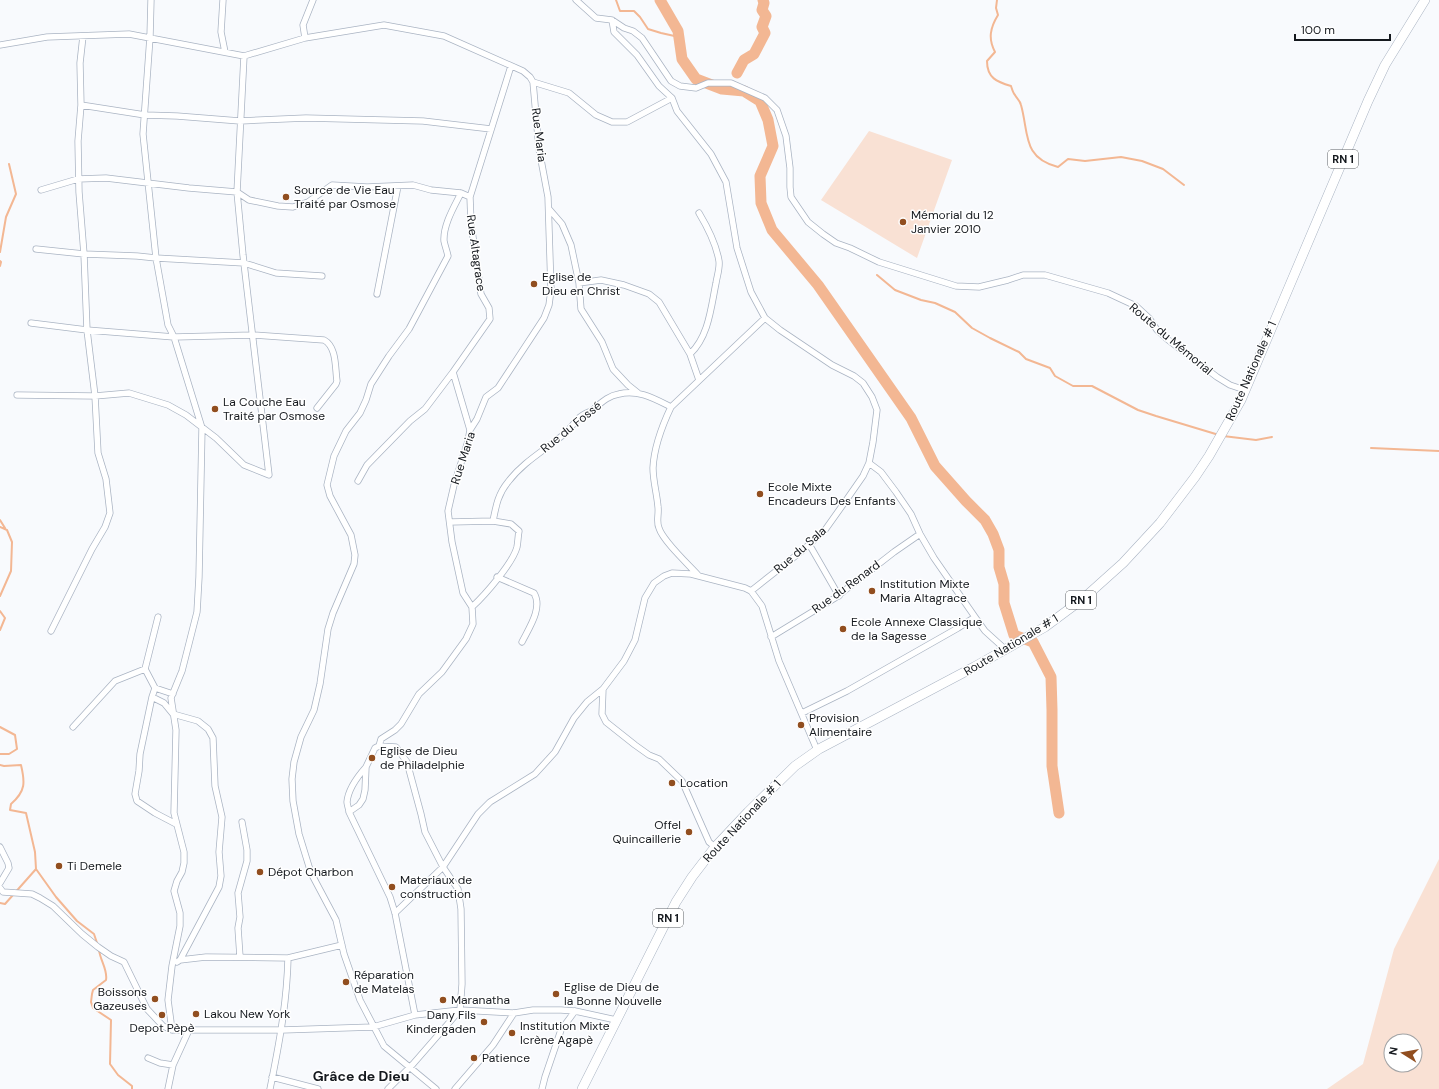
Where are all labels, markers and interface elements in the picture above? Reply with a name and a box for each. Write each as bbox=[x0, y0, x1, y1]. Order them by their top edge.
scale bar bbox=[1295, 16, 1390, 42]
text: 100 m bbox=[1301, 22, 1335, 38]
street label: Rue Maria bbox=[528, 107, 550, 163]
road number: RN 1 bbox=[1328, 150, 1358, 168]
place label: Source de Vie Eau Traité par Osmose bbox=[294, 182, 396, 212]
marker: Source de Vie Eau Traité par Osmose bbox=[281, 192, 291, 202]
place label: Mémorial du 12 Janvier 2010 bbox=[911, 207, 994, 237]
street label: Rue Altagrace bbox=[463, 214, 489, 293]
marker: Mémorial du 12 Janvier 2010 bbox=[898, 217, 908, 227]
place label: Eglise de Dieu en Christ bbox=[542, 269, 621, 299]
marker: Eglise de Dieu en Christ bbox=[529, 279, 539, 289]
street label: Route du Mémorial bbox=[1126, 299, 1216, 379]
street label: Route Nationale # 1 bbox=[1222, 319, 1280, 423]
place label: La Couche Eau Traité par Osmose bbox=[223, 394, 325, 424]
street label: Rue du Fossé bbox=[537, 397, 605, 456]
marker: La Couche Eau Traité par Osmose bbox=[210, 404, 220, 414]
street label: Rue Maria bbox=[447, 430, 479, 486]
place label: Ecole Mixte Encadeurs Des Enfants bbox=[768, 479, 896, 509]
marker: Ecole Mixte Encadeurs Des Enfants bbox=[755, 489, 765, 499]
street label: Rue du Sala bbox=[770, 523, 830, 577]
street label: Rue du Renard bbox=[809, 557, 883, 617]
place label: Institution Mixte Maria Altagrace bbox=[880, 576, 970, 606]
marker: Institution Mixte Maria Altagrace bbox=[867, 586, 877, 596]
road number: RN 1 bbox=[1066, 591, 1096, 609]
street label: Route Nationale # 1 bbox=[961, 610, 1061, 680]
place label: Ecole Annexe Classique de la Sagesse bbox=[851, 614, 983, 644]
marker: Ecole Annexe Classique de la Sagesse bbox=[838, 624, 848, 634]
place label: Provision Alimentaire bbox=[809, 710, 872, 740]
marker: Provision Alimentaire bbox=[796, 720, 806, 730]
place label: Eglise de Dieu de Philadelphie bbox=[380, 743, 465, 773]
marker: Eglise de Dieu de Philadelphie bbox=[367, 753, 377, 763]
place label: Location bbox=[680, 775, 728, 791]
street label: Route Nationale # 1 bbox=[700, 776, 784, 866]
marker: Location bbox=[667, 778, 677, 788]
place label: Offel Quincaillerie bbox=[612, 817, 681, 847]
marker: Offel Quincaillerie bbox=[684, 827, 694, 837]
place label: Ti Demele bbox=[67, 858, 122, 874]
marker: Ti Demele bbox=[54, 861, 64, 871]
place label: Dépot Charbon bbox=[268, 864, 353, 880]
marker: Dépot Charbon bbox=[255, 867, 265, 877]
place label: Materiaux de construction bbox=[400, 872, 472, 902]
marker: Materiaux de construction bbox=[387, 882, 397, 892]
road number: RN 1 bbox=[653, 909, 683, 927]
place label: Réparation de Matelas bbox=[354, 967, 415, 997]
marker: Réparation de Matelas bbox=[341, 977, 351, 987]
place label: Eglise de Dieu de la Bonne Nouvelle bbox=[564, 979, 662, 1009]
place label: Boissons Gazeuses bbox=[93, 984, 147, 1014]
marker: Eglise de Dieu de la Bonne Nouvelle bbox=[551, 989, 561, 999]
place label: Maranatha bbox=[451, 992, 510, 1008]
marker: Boissons Gazeuses bbox=[150, 994, 160, 1004]
marker: Maranatha bbox=[438, 995, 448, 1005]
place label: Lakou New York bbox=[204, 1006, 290, 1022]
place label: Dany Fils Kindergaden bbox=[406, 1007, 476, 1037]
marker: Lakou New York bbox=[191, 1009, 201, 1019]
marker: Depot Pèpè bbox=[157, 1010, 167, 1020]
marker: Dany Fils Kindergaden bbox=[479, 1017, 489, 1027]
place label: Institution Mixte Icrène Agapè bbox=[520, 1018, 610, 1048]
place label: Depot Pèpè bbox=[129, 1020, 195, 1036]
marker: Institution Mixte Icrène Agapè bbox=[507, 1028, 517, 1038]
north arrow bbox=[1383, 1033, 1423, 1073]
text: N bbox=[1386, 1046, 1401, 1056]
place label: Patience bbox=[482, 1050, 530, 1066]
marker: Patience bbox=[469, 1053, 479, 1063]
district label: Grâce de Dieu bbox=[313, 1067, 409, 1085]

